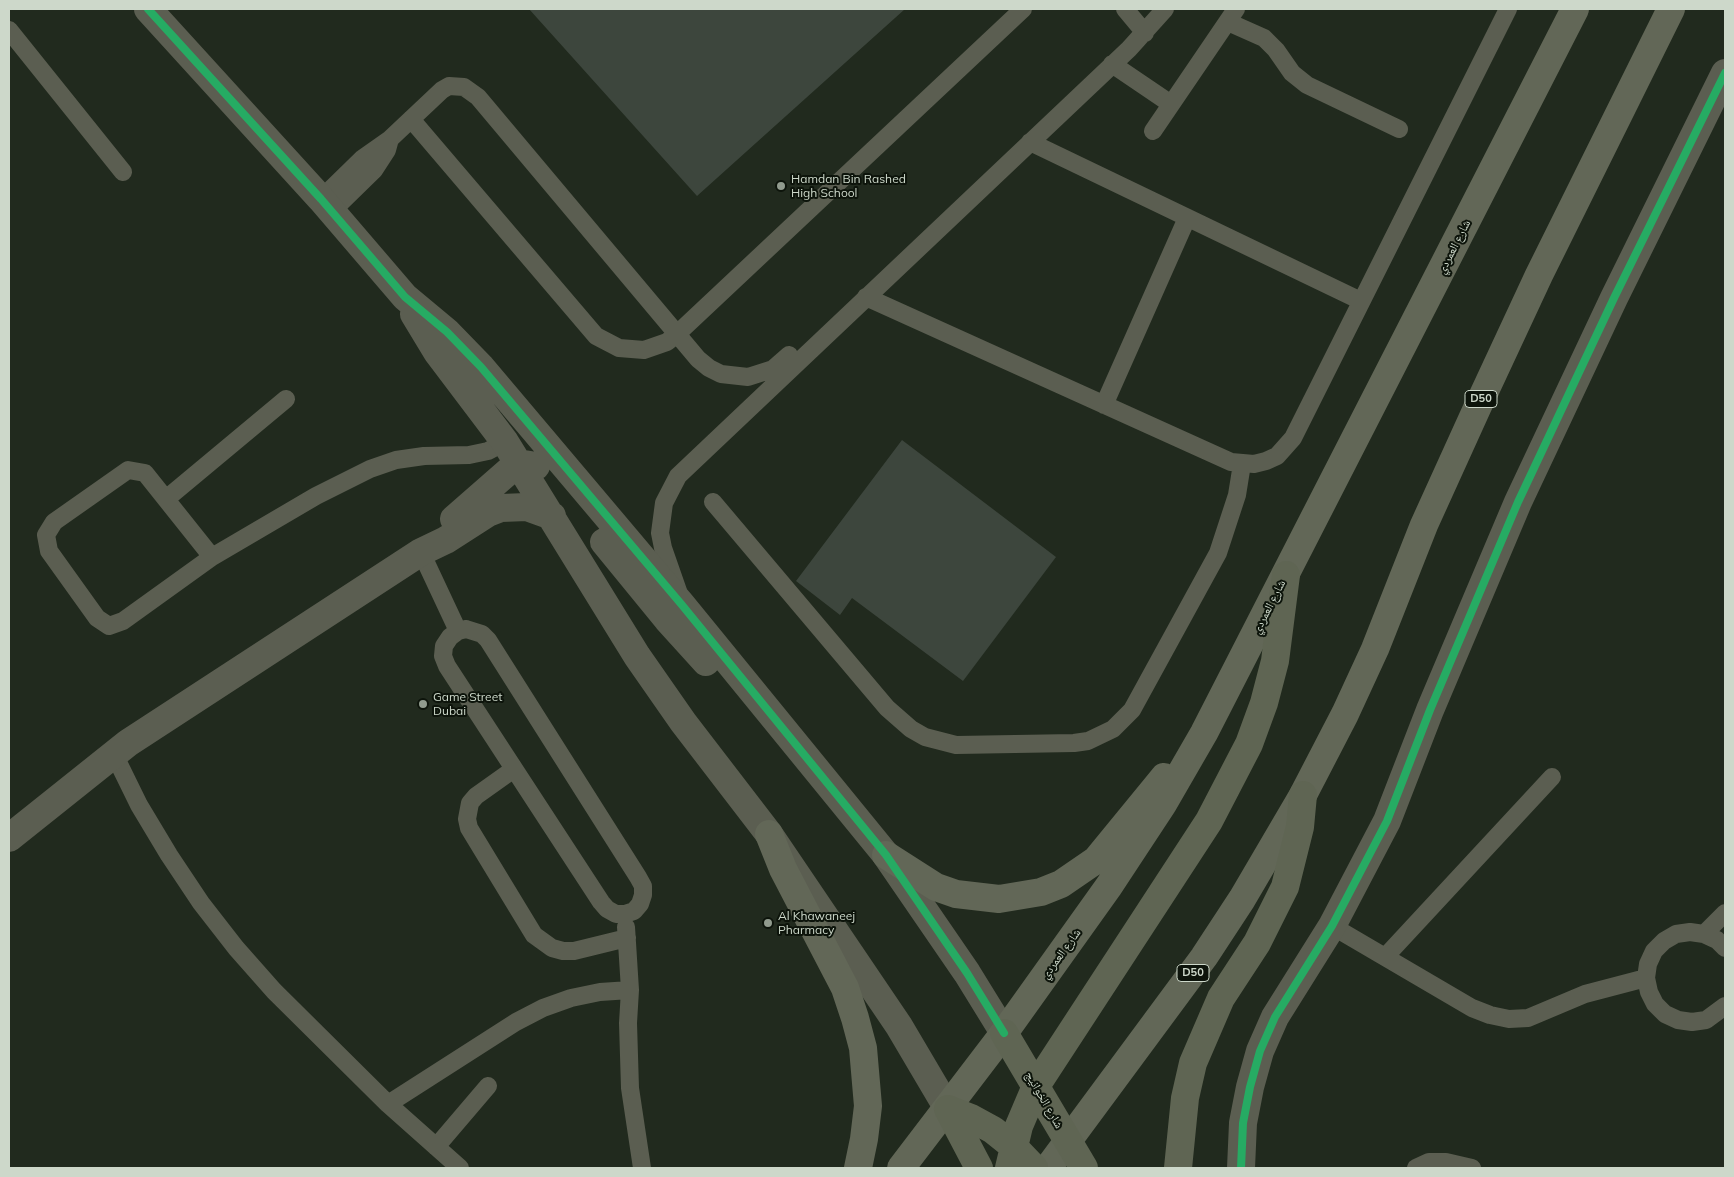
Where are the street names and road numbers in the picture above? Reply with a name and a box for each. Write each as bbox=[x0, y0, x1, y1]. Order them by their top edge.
street label: شارع العمردي bbox=[1434, 218, 1474, 276]
road number: D50 bbox=[1465, 390, 1497, 408]
street label: شارع العمردي bbox=[1249, 578, 1289, 636]
street label: شارع العمردي bbox=[1038, 926, 1084, 982]
road number: D50 bbox=[1177, 964, 1209, 981]
street label: شارع الخوانيج bbox=[1022, 1069, 1066, 1131]

